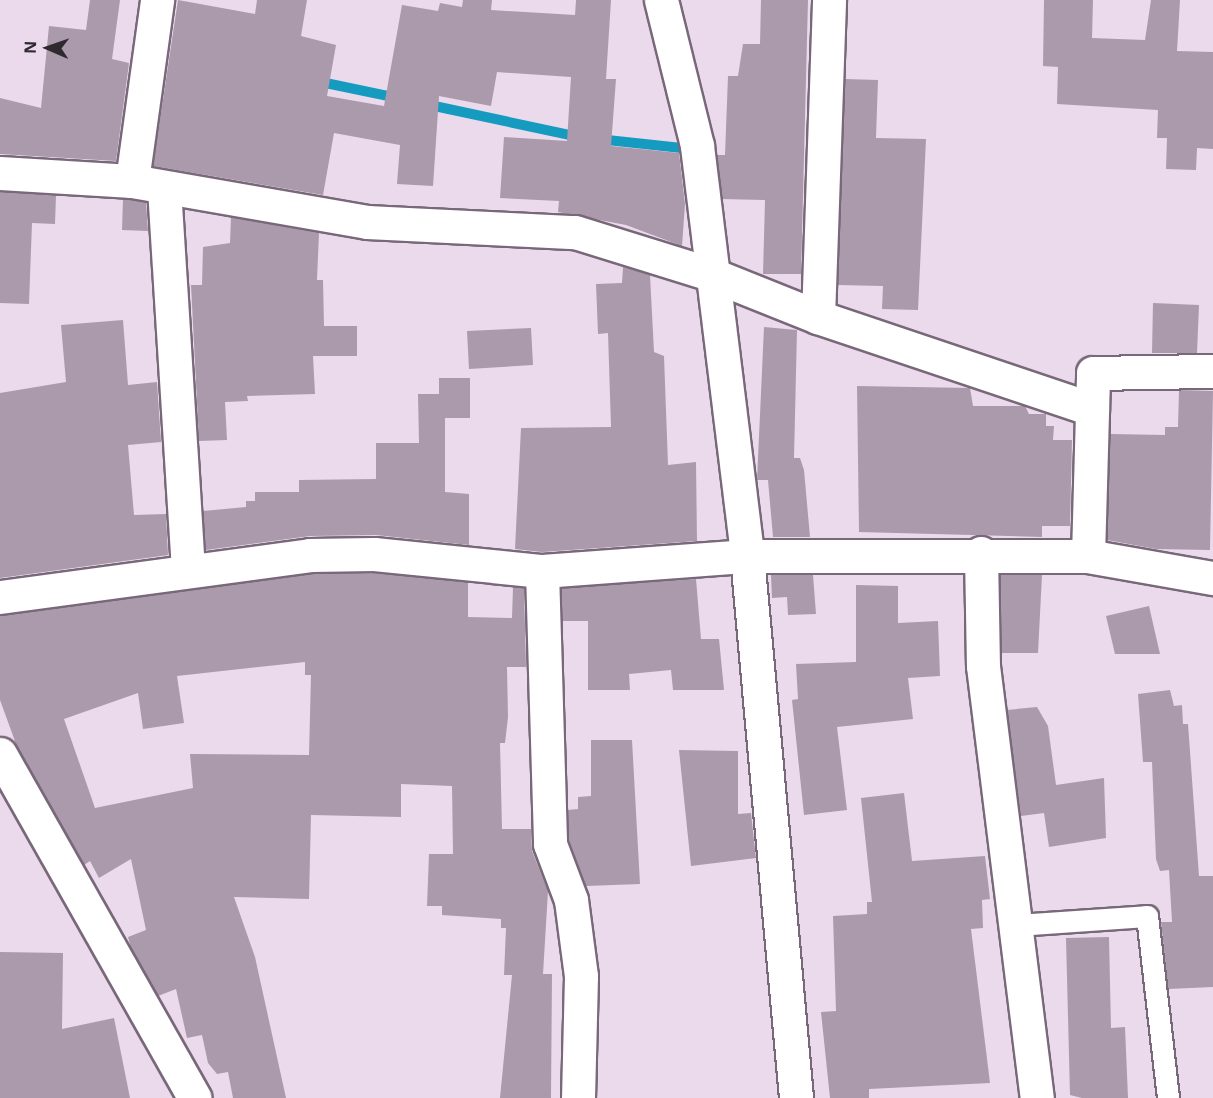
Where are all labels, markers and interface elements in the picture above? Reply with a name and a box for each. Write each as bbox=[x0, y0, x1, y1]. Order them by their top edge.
north arrow bbox=[18, 18, 78, 78]
text: N bbox=[19, 40, 41, 54]

